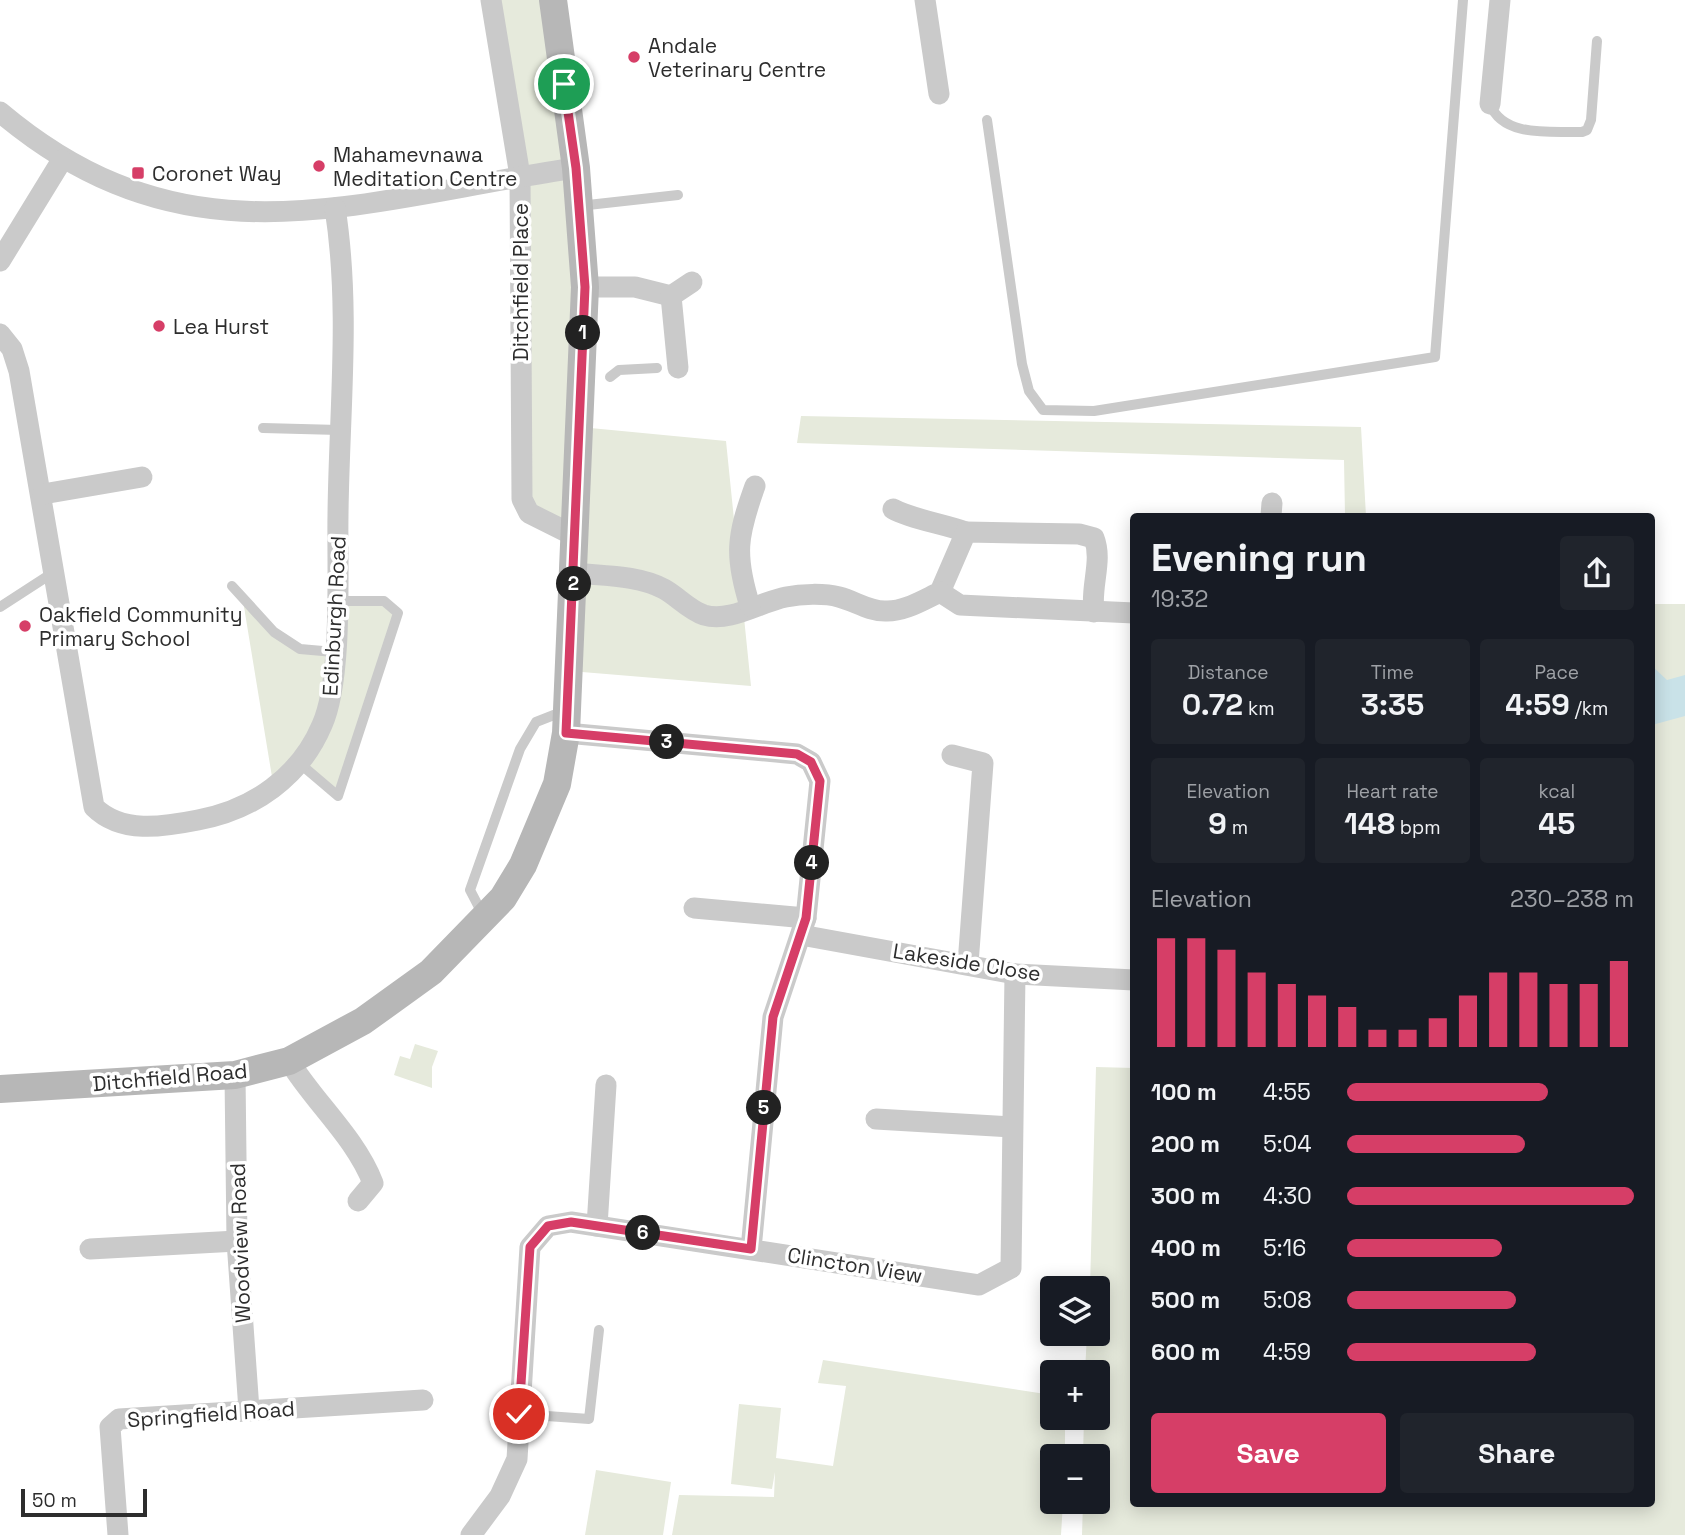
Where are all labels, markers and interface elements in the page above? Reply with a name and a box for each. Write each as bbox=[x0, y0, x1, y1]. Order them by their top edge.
place label: Andale Veterinary Centre bbox=[648, 32, 826, 83]
marker: Andale Veterinary Centre bbox=[626, 49, 642, 65]
pin bbox=[534, 54, 594, 114]
icon: arrive bbox=[545, 65, 583, 103]
place label: Mahamevnawa Meditation Centre bbox=[333, 141, 517, 192]
marker: Mahamevnawa Meditation Centre bbox=[311, 158, 327, 174]
place label: Coronet Way bbox=[152, 160, 282, 187]
marker: Coronet Way bbox=[130, 165, 146, 181]
street label: Ditchfield Place bbox=[507, 203, 534, 361]
place label: Lea Hurst bbox=[173, 313, 269, 340]
pin: 1 bbox=[566, 316, 600, 350]
marker: Lea Hurst bbox=[151, 318, 167, 334]
text: 1 bbox=[578, 320, 587, 345]
text: Evening run bbox=[1151, 534, 1367, 582]
street label: Edinburgh Road bbox=[316, 535, 352, 697]
button: share bbox=[1560, 536, 1634, 610]
pin: 2 bbox=[556, 566, 592, 602]
text: 2 bbox=[568, 571, 579, 596]
text: 19:32 bbox=[1151, 584, 1208, 614]
place label: Oakfield Community Primary School bbox=[39, 601, 243, 652]
marker: Oakfield Community Primary School bbox=[17, 618, 33, 634]
text: Distance bbox=[1188, 660, 1269, 685]
text: Time bbox=[1371, 660, 1414, 685]
text: Pace bbox=[1535, 660, 1579, 685]
text: 0.72 bbox=[1182, 685, 1243, 724]
text: 3:35 bbox=[1361, 685, 1424, 724]
text: 4:59 bbox=[1505, 685, 1570, 724]
text: km bbox=[1243, 696, 1275, 721]
text: /km bbox=[1570, 696, 1608, 721]
pin: 3 bbox=[650, 724, 684, 760]
text: 3 bbox=[661, 729, 672, 754]
text: Elevation bbox=[1187, 779, 1270, 804]
text: Heart rate bbox=[1346, 779, 1439, 804]
text: kcal bbox=[1538, 779, 1575, 804]
text: 9 bbox=[1208, 804, 1227, 843]
text: 148 bbox=[1344, 804, 1395, 843]
text: 45 bbox=[1538, 804, 1575, 843]
text: m bbox=[1227, 815, 1248, 840]
text: bpm bbox=[1395, 815, 1441, 840]
pin: 4 bbox=[794, 846, 830, 880]
text: 4 bbox=[805, 850, 818, 875]
text: Elevation bbox=[1151, 884, 1252, 914]
text: 230–238 m bbox=[1510, 884, 1634, 914]
street label: Lakeside Close bbox=[891, 937, 1043, 987]
street label: Ditchfield Road bbox=[91, 1057, 249, 1097]
text: 100 m bbox=[1151, 1077, 1217, 1107]
text: 4:55 bbox=[1263, 1077, 1311, 1107]
pin: 5 bbox=[746, 1090, 782, 1126]
text: 5 bbox=[758, 1095, 769, 1120]
text: 200 m bbox=[1151, 1129, 1220, 1159]
text: 5:04 bbox=[1263, 1129, 1312, 1159]
street label: Woodview Road bbox=[224, 1163, 256, 1323]
text: 300 m bbox=[1151, 1181, 1220, 1211]
text: 4:30 bbox=[1263, 1181, 1312, 1211]
pin: 6 bbox=[626, 1216, 660, 1250]
text: 6 bbox=[637, 1220, 648, 1245]
text: 400 m bbox=[1151, 1233, 1221, 1263]
text: 5:16 bbox=[1263, 1233, 1306, 1263]
street label: Clincton View bbox=[786, 1241, 924, 1289]
map controls bbox=[1040, 1276, 1110, 1514]
button: layers bbox=[1040, 1276, 1110, 1346]
text: 500 m bbox=[1151, 1285, 1220, 1315]
text: 5:08 bbox=[1263, 1285, 1312, 1315]
text: 600 m bbox=[1151, 1337, 1221, 1367]
text: 4:59 bbox=[1263, 1337, 1311, 1367]
button: + bbox=[1040, 1360, 1110, 1430]
pin bbox=[489, 1384, 549, 1444]
street label: Springfield Road bbox=[126, 1395, 296, 1433]
icon: check bbox=[500, 1395, 538, 1433]
button: Save bbox=[1151, 1413, 1386, 1493]
button: Share bbox=[1400, 1413, 1634, 1493]
button: − bbox=[1040, 1444, 1110, 1514]
scale bar bbox=[21, 1486, 147, 1518]
text: 50 m bbox=[32, 1488, 77, 1513]

